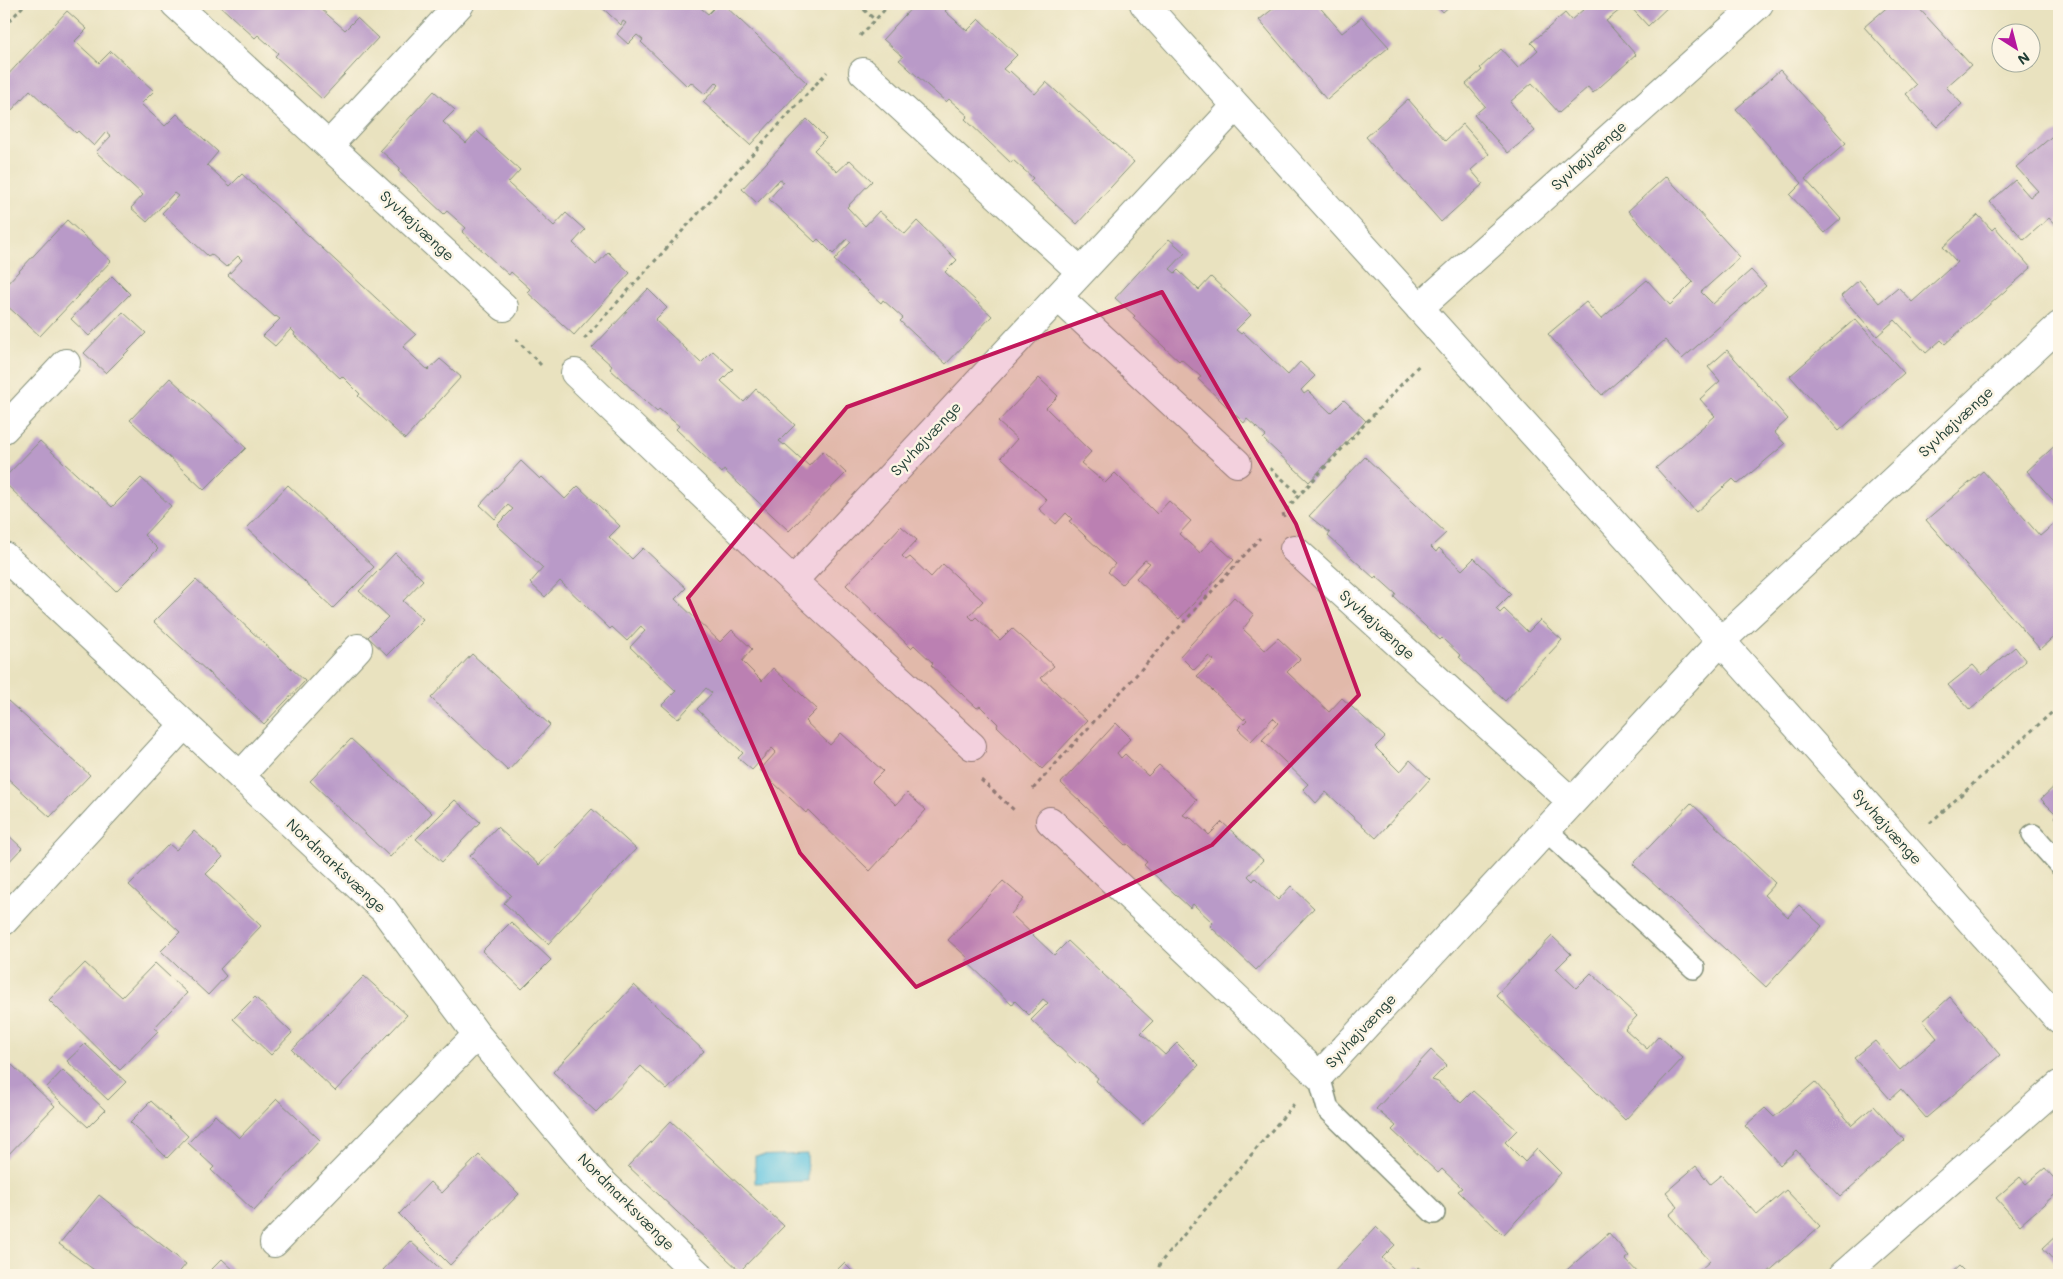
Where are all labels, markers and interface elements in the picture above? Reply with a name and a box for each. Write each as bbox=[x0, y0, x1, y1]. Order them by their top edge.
north arrow bbox=[1990, 22, 2040, 72]
text: N bbox=[2014, 48, 2034, 70]
street label: Syvhøjvænge bbox=[1546, 116, 1630, 195]
street label: Syvhøjvænge bbox=[376, 185, 459, 265]
street label: Syvhøjvænge bbox=[1914, 381, 1997, 461]
street label: Syvhøjvænge bbox=[885, 397, 965, 480]
street label: Syvhøjvænge bbox=[1336, 585, 1420, 664]
street label: Syvhøjvænge bbox=[1848, 784, 1927, 868]
street label: Nordmarksvænge bbox=[282, 814, 391, 917]
street label: Syvhøjvænge bbox=[1320, 989, 1400, 1072]
street label: Nordmarksvænge bbox=[574, 1148, 680, 1254]

